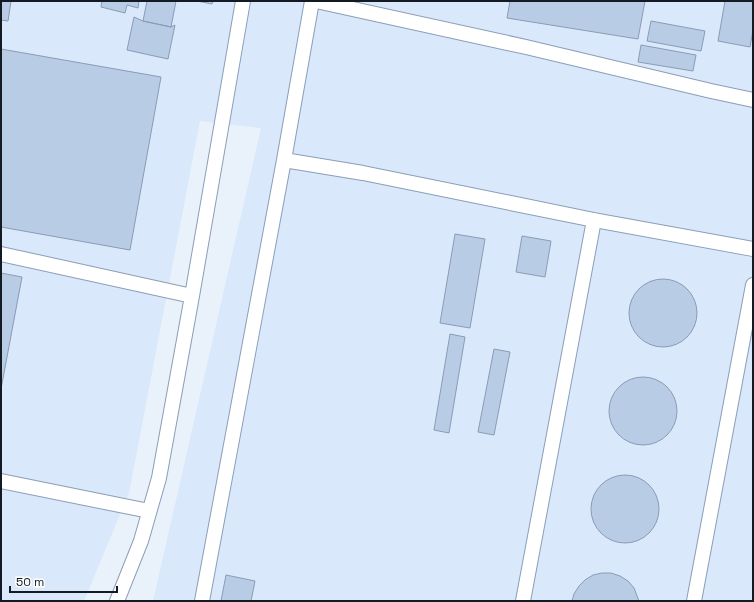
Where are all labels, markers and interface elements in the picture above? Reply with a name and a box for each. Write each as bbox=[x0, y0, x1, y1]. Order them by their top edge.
scale bar bbox=[10, 568, 117, 594]
text: 50 m bbox=[16, 574, 44, 590]

